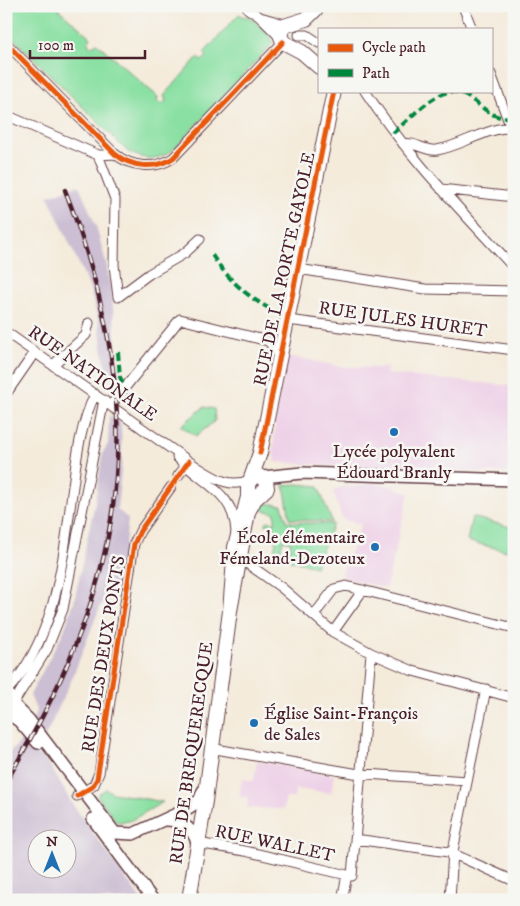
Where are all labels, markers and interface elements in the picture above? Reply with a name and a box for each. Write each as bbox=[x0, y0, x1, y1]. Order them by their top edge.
scale bar bbox=[30, 28, 145, 60]
legend bbox=[318, 28, 492, 92]
text: 100 m bbox=[38, 36, 74, 55]
text: Cycle path bbox=[362, 38, 426, 57]
text: Path bbox=[362, 64, 390, 83]
street label: RUE DE LA PORTE GAYOLE bbox=[249, 150, 321, 388]
street label: RUE JULES HURET bbox=[317, 297, 489, 343]
street label: RUE NATIONALE bbox=[24, 321, 161, 427]
marker: Lycée polyvalent Édouard Branly bbox=[388, 426, 400, 438]
place label: Lycée polyvalent Édouard Branly bbox=[333, 441, 456, 484]
place label: École élémentaire Fémeland-Dezoteux bbox=[219, 527, 365, 570]
marker: École élémentaire Fémeland-Dezoteux bbox=[369, 541, 381, 553]
street label: RUE DES DEUX PONTS bbox=[78, 554, 130, 754]
street label: RUE DE BREQUERECQUE bbox=[165, 640, 219, 866]
place label: Église Saint-François de Sales bbox=[264, 703, 418, 746]
marker: Église Saint-François de Sales bbox=[248, 717, 260, 729]
street label: RUE WALLET bbox=[213, 821, 337, 867]
north arrow bbox=[28, 828, 78, 878]
text: N bbox=[46, 833, 58, 851]

